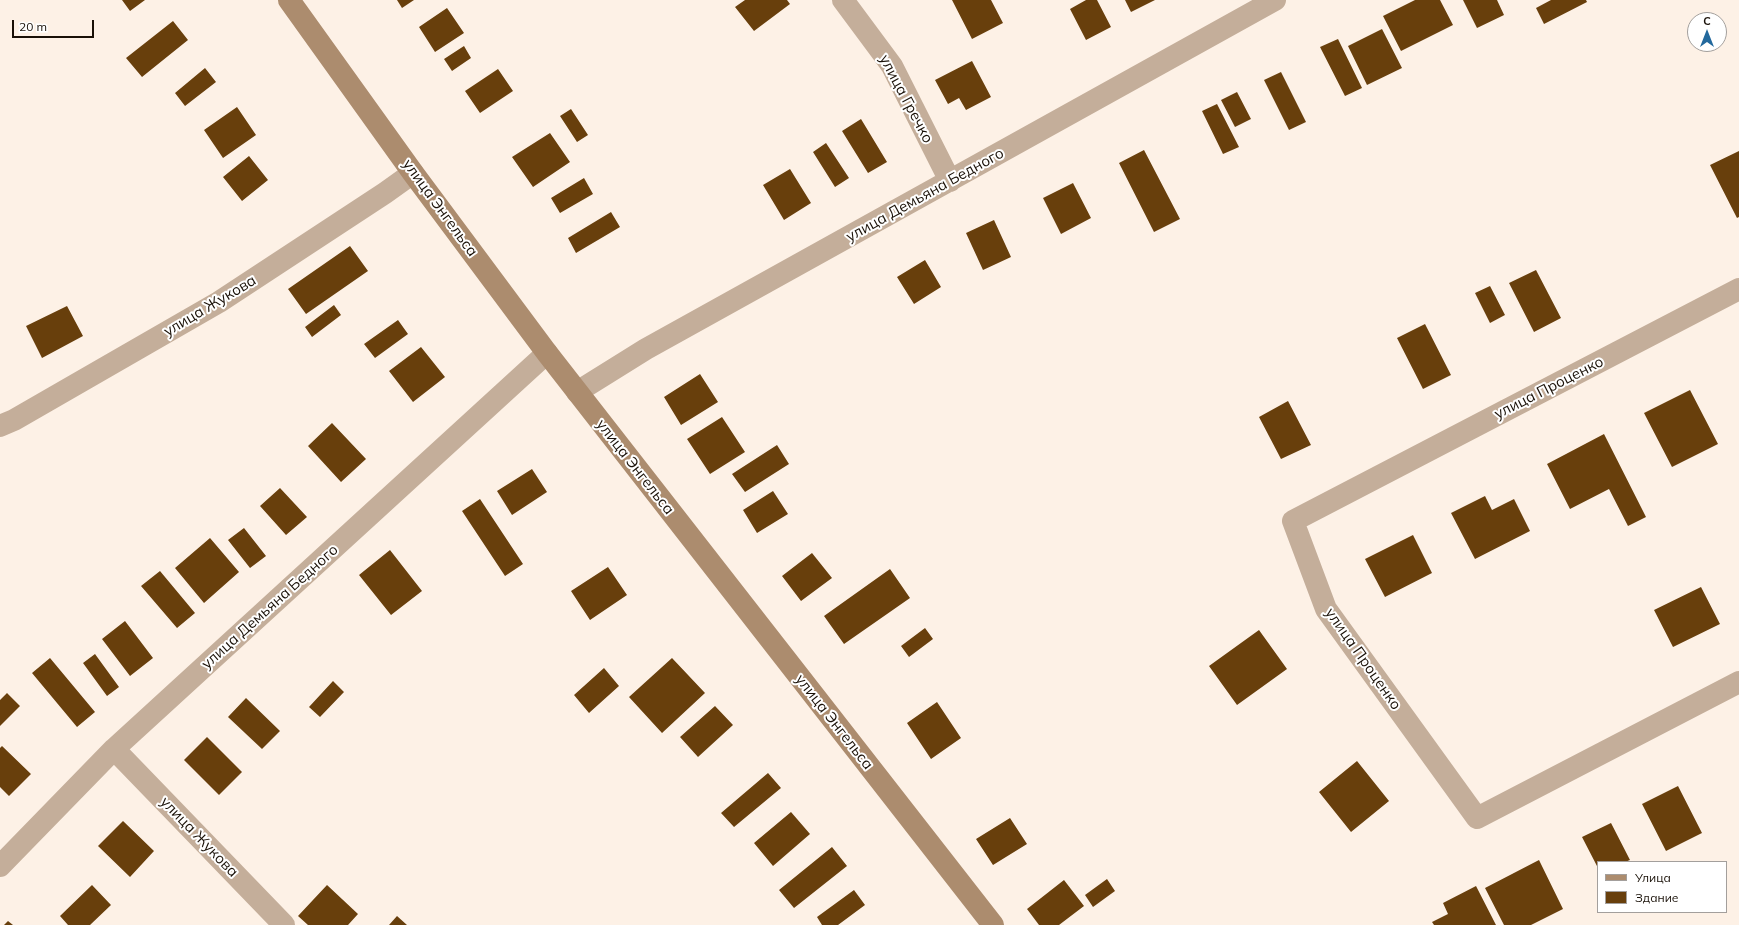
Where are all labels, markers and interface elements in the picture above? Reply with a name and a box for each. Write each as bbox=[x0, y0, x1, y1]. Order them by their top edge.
scale bar bbox=[14, 12, 96, 38]
north arrow bbox=[1687, 12, 1727, 52]
text: С bbox=[1703, 14, 1711, 28]
text: 20 m bbox=[19, 19, 47, 34]
street label: улица Гречко bbox=[875, 52, 937, 146]
street label: улица Демьяна Бедного bbox=[843, 144, 1007, 246]
street label: улица Энгельса bbox=[399, 156, 481, 260]
street label: улица Жукова bbox=[161, 271, 259, 341]
street label: улица Проценко bbox=[1491, 353, 1607, 423]
street label: улица Энгельса bbox=[592, 416, 678, 518]
street label: улица Демьяна Бедного bbox=[198, 541, 342, 673]
street label: улица Проценко bbox=[1321, 605, 1405, 713]
street label: улица Энгельса bbox=[791, 671, 877, 773]
street label: улица Жукова bbox=[156, 793, 242, 881]
legend bbox=[1597, 861, 1727, 913]
text: Улица bbox=[1635, 870, 1671, 885]
text: Здание bbox=[1635, 890, 1678, 905]

